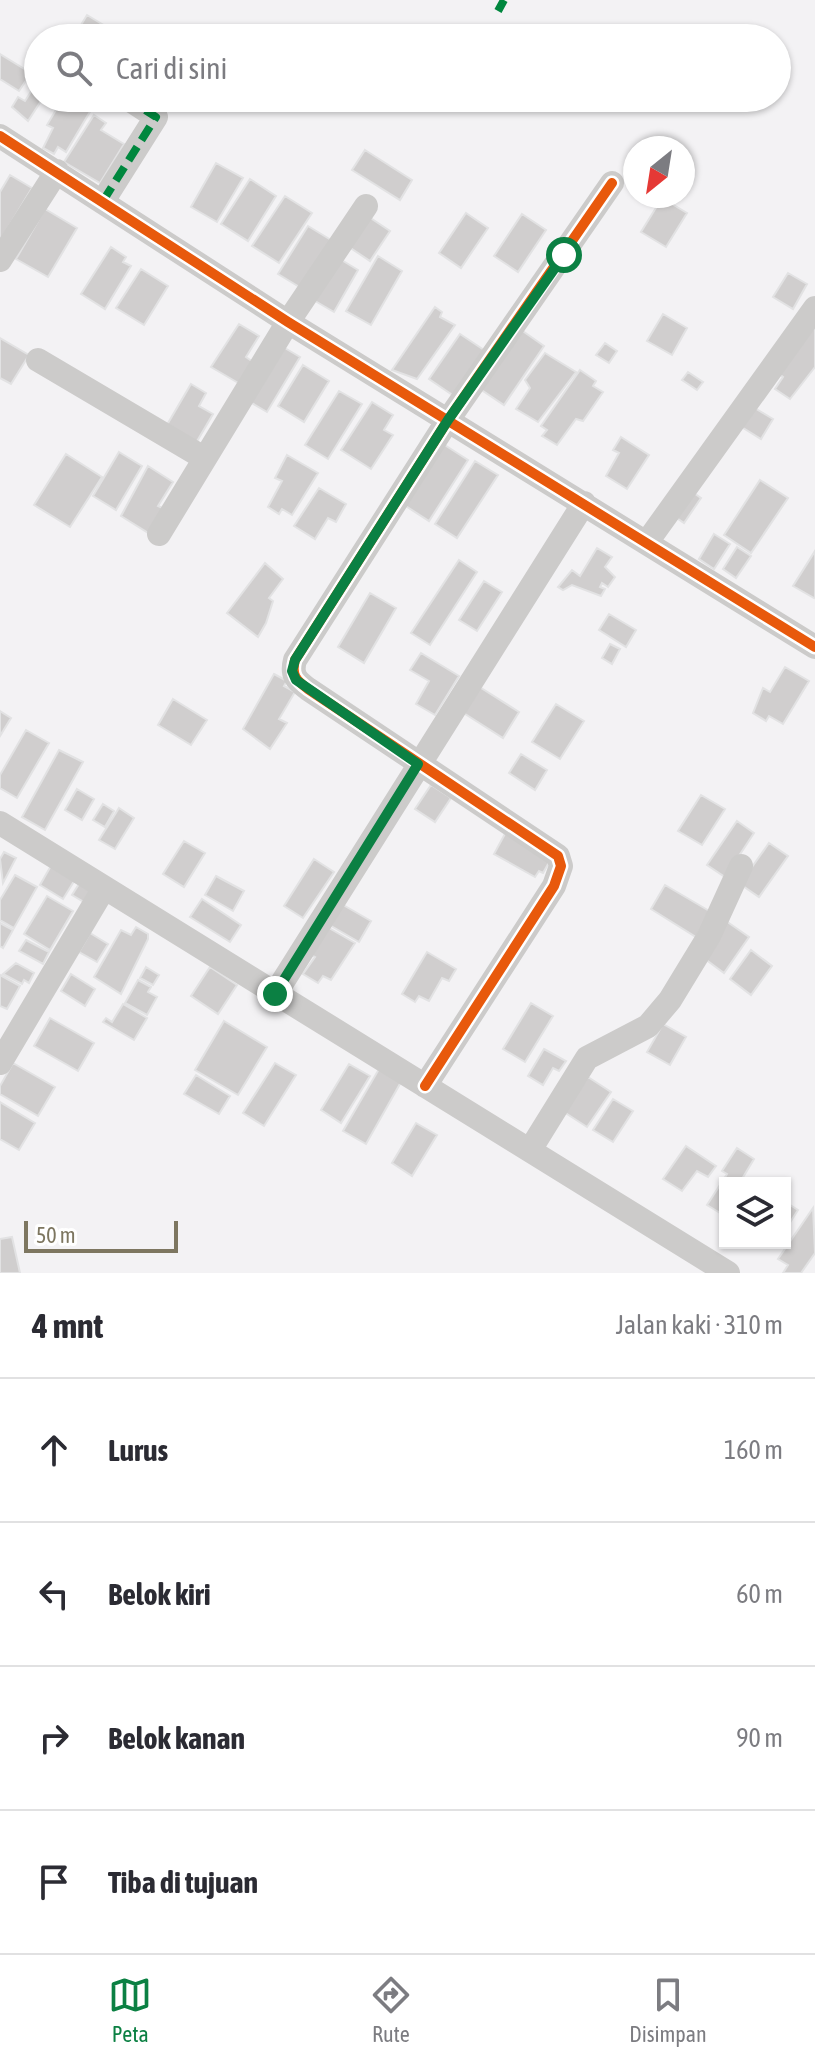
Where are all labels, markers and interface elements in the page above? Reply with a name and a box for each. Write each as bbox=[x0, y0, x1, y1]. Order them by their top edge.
search box bbox=[24, 24, 791, 112]
icon: search bbox=[52, 46, 96, 90]
text: Cari di sini bbox=[116, 51, 227, 85]
north arrow bbox=[623, 136, 695, 208]
route start bbox=[546, 237, 582, 273]
route end bbox=[257, 976, 293, 1012]
map controls bbox=[719, 1177, 791, 1249]
button: layers bbox=[719, 1177, 791, 1249]
scale bar bbox=[24, 1217, 178, 1253]
text: 50 m bbox=[36, 1222, 76, 1248]
text: 4 mnt bbox=[32, 1306, 103, 1345]
text: Jalan kaki · 310 m bbox=[616, 1310, 783, 1340]
icon: ahead bbox=[32, 1428, 76, 1472]
text: Lurus bbox=[108, 1433, 168, 1467]
text: 160 m bbox=[724, 1435, 783, 1465]
icon: left bbox=[32, 1572, 76, 1616]
text: Belok kiri bbox=[108, 1577, 211, 1611]
text: 60 m bbox=[736, 1579, 783, 1609]
icon: right bbox=[32, 1716, 76, 1760]
text: Belok kanan bbox=[108, 1721, 245, 1755]
text: 90 m bbox=[736, 1723, 783, 1753]
icon: arrive bbox=[32, 1860, 76, 1904]
text: Tiba di tujuan bbox=[108, 1865, 258, 1899]
tab: Peta bbox=[108, 1973, 152, 2047]
tab: Rute bbox=[369, 1973, 413, 2047]
tab: Disimpan bbox=[629, 1973, 707, 2047]

